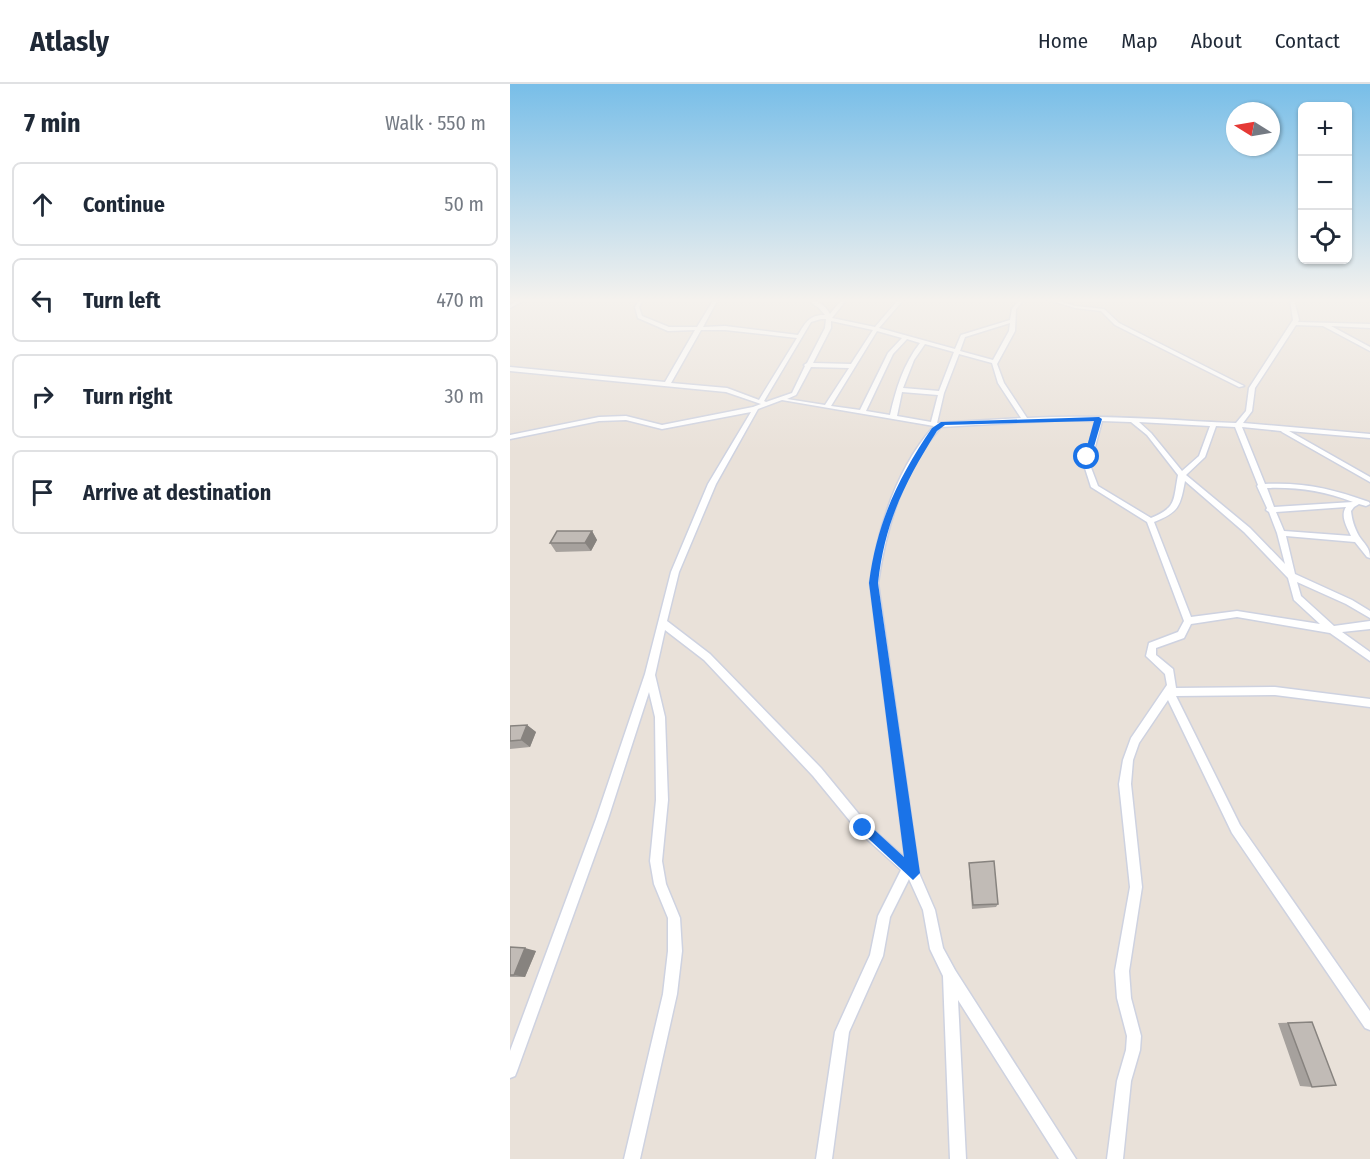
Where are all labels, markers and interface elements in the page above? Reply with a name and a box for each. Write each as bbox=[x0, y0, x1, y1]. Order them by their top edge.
text: Atlasly bbox=[30, 25, 109, 58]
text: Home bbox=[1038, 28, 1088, 54]
text: Map bbox=[1121, 28, 1158, 54]
text: About bbox=[1191, 28, 1242, 54]
text: Contact bbox=[1275, 28, 1340, 54]
north arrow bbox=[1226, 102, 1280, 156]
map controls bbox=[1298, 102, 1352, 264]
button: + bbox=[1298, 102, 1352, 156]
text: 7 min bbox=[24, 108, 81, 139]
text: Walk · 550 m bbox=[385, 111, 486, 135]
button: − bbox=[1298, 156, 1352, 210]
icon: ahead bbox=[26, 188, 59, 221]
text: Continue bbox=[83, 191, 165, 218]
text: 50 m bbox=[444, 192, 484, 216]
button: locate bbox=[1298, 210, 1352, 264]
icon: left bbox=[26, 284, 59, 317]
text: Turn left bbox=[83, 287, 161, 314]
text: 470 m bbox=[436, 288, 484, 312]
icon: right bbox=[26, 380, 59, 413]
text: Turn right bbox=[83, 383, 172, 410]
text: 30 m bbox=[444, 384, 484, 408]
route start bbox=[1073, 443, 1099, 469]
icon: arrive bbox=[26, 476, 59, 509]
text: Arrive at destination bbox=[83, 479, 271, 506]
route end bbox=[849, 814, 875, 840]

